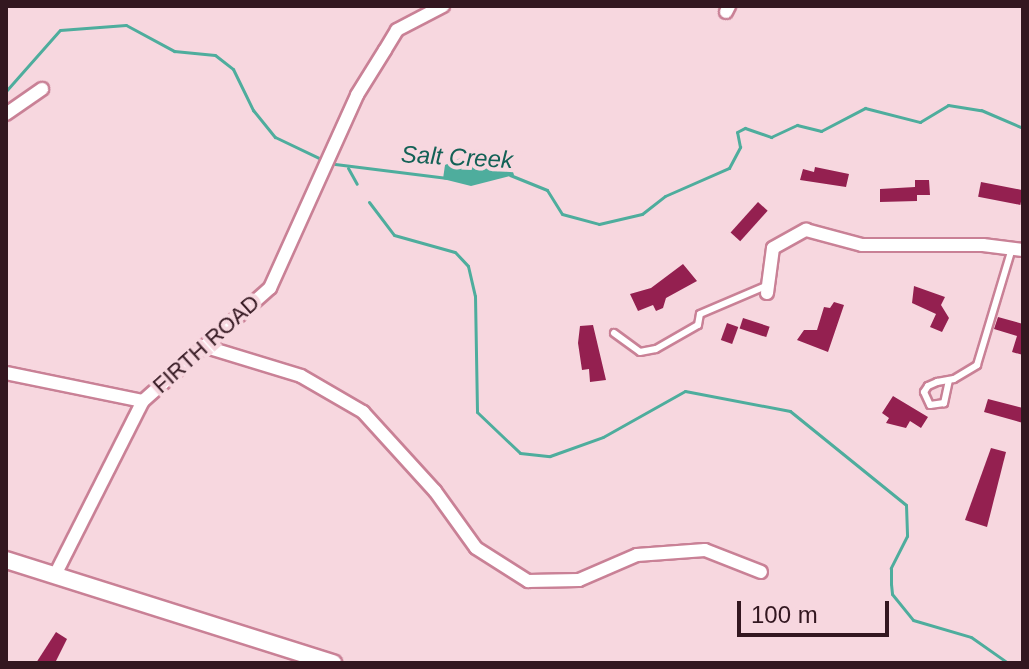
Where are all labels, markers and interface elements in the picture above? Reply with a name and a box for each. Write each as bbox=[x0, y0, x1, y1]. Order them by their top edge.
water label: Salt Creek bbox=[400, 140, 514, 174]
street label: FIRTH ROAD bbox=[147, 289, 265, 399]
scale bar bbox=[741, 585, 893, 635]
text: 100 m bbox=[751, 601, 818, 628]

